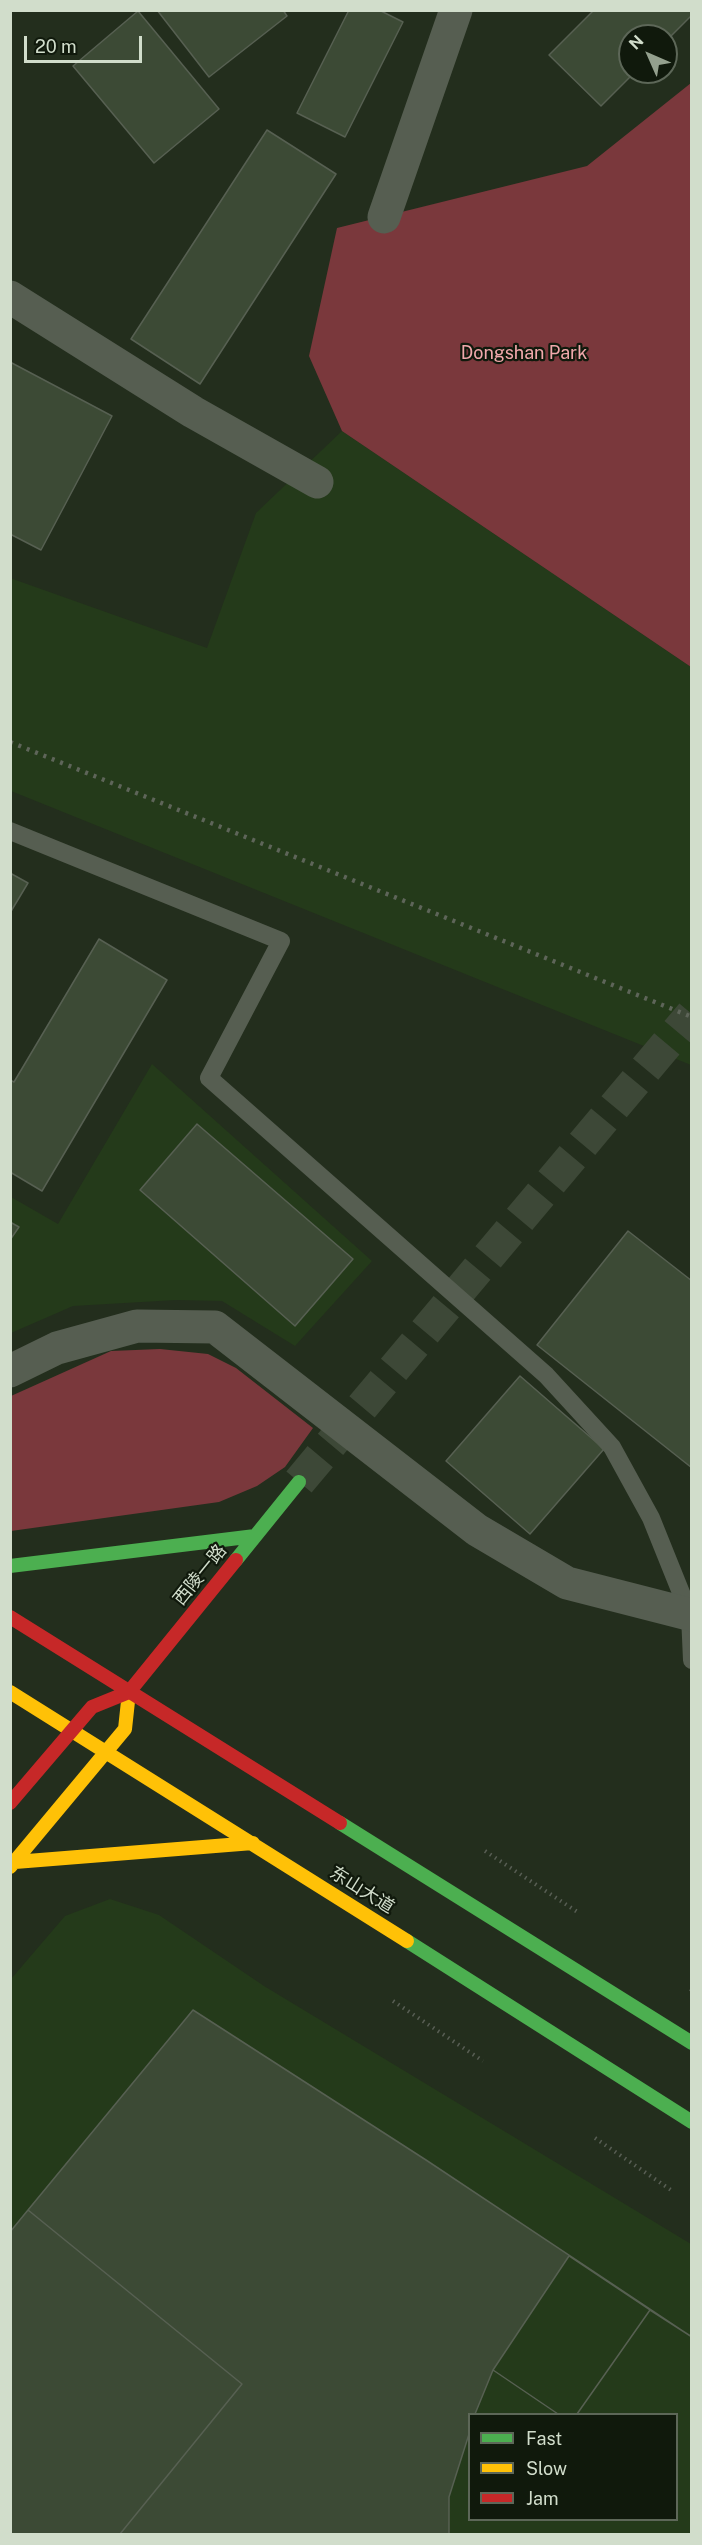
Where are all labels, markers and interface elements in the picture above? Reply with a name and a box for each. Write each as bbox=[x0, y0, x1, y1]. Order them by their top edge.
scale bar bbox=[27, 24, 146, 62]
north arrow bbox=[618, 24, 678, 84]
text: N bbox=[625, 31, 647, 53]
text: 20 m bbox=[35, 36, 77, 57]
park label: Dongshan Park bbox=[461, 342, 587, 364]
street label: 西陵一路 bbox=[169, 1540, 231, 1610]
street label: 东山大道 bbox=[326, 1862, 398, 1918]
legend bbox=[468, 2413, 678, 2521]
text: Fast bbox=[526, 2428, 562, 2449]
text: Slow bbox=[526, 2458, 567, 2479]
text: Jam bbox=[526, 2488, 559, 2509]

